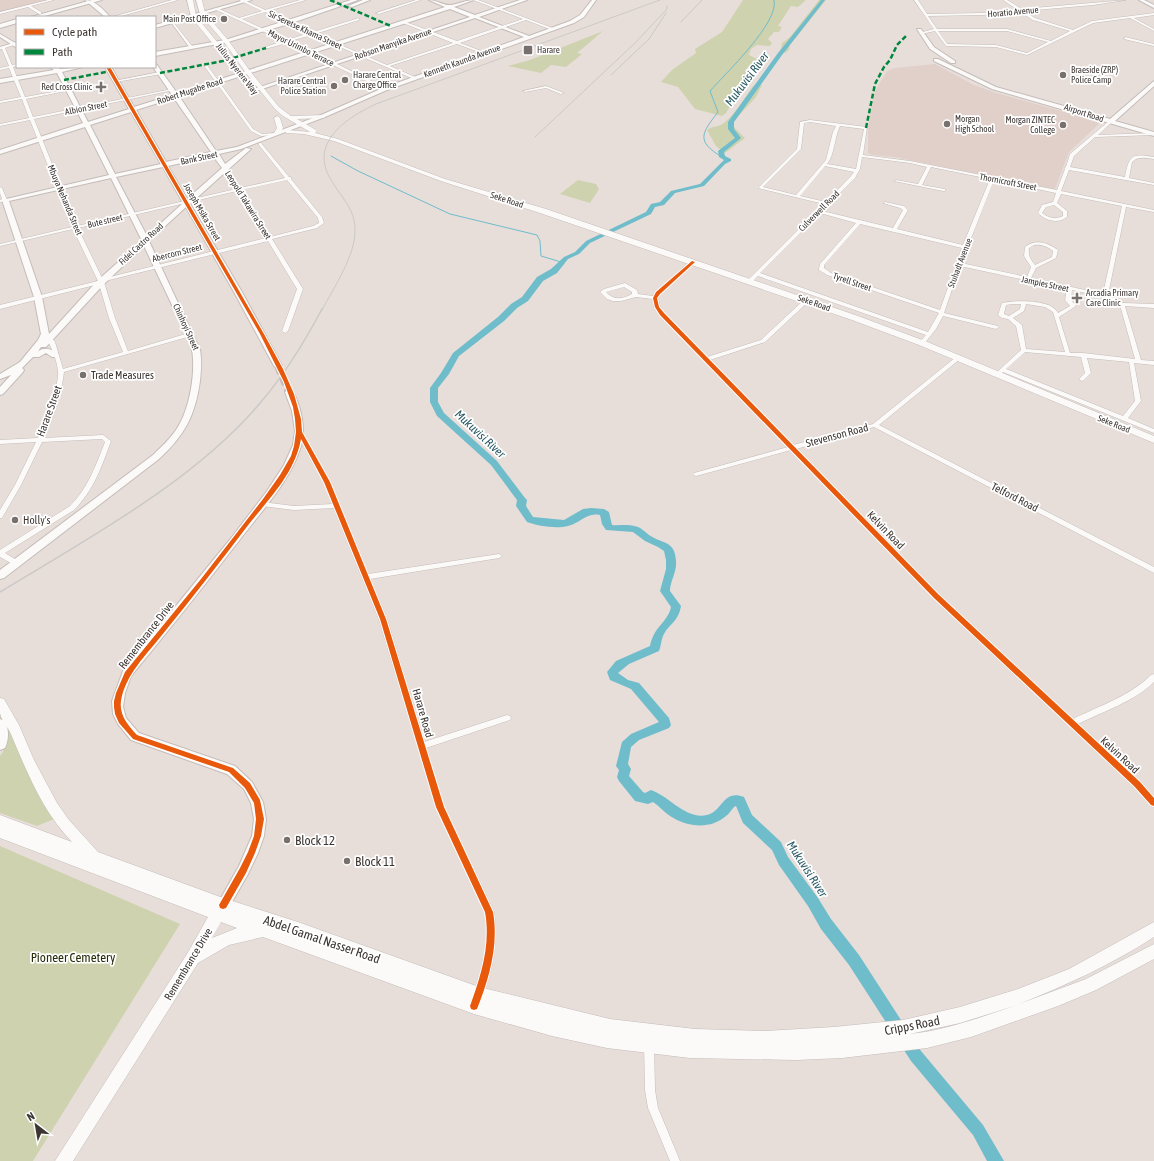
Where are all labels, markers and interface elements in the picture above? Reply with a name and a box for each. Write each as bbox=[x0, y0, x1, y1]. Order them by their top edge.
street label: Horatio Avenue bbox=[987, 5, 1039, 19]
street label: Sir Seretse Khama Street bbox=[267, 9, 344, 52]
place label: Main Post Office bbox=[163, 14, 216, 24]
marker: Main Post Office bbox=[219, 14, 229, 24]
legend bbox=[16, 16, 156, 68]
text: Cycle path bbox=[52, 25, 97, 39]
street label: Robson Manyika Avenue bbox=[353, 26, 433, 62]
street label: Mayor Urimbo Terrace bbox=[266, 28, 336, 68]
street label: Julius Nyerere Way bbox=[214, 41, 260, 97]
street label: Kenneth Kaunda Avenue bbox=[422, 42, 502, 80]
marker: Harare bbox=[522, 44, 534, 56]
text: Path bbox=[52, 45, 73, 59]
place label: Harare bbox=[537, 45, 560, 55]
water label: Mukuvisi River bbox=[722, 49, 772, 109]
place label: Braeside (ZRP) Police Camp bbox=[1071, 65, 1118, 85]
place label: Harare Central Charge Office bbox=[353, 70, 402, 90]
marker: Braeside (ZRP) Police Camp bbox=[1058, 70, 1068, 80]
marker: Harare Central Charge Office bbox=[340, 75, 350, 85]
street label: Robert Mugabe Road bbox=[156, 76, 224, 106]
place label: Harare Central Police Station bbox=[278, 76, 327, 96]
marker: Red Cross Clinic bbox=[95, 81, 107, 93]
marker: Harare Central Police Station bbox=[329, 81, 339, 91]
place label: Red Cross Clinic bbox=[41, 82, 93, 92]
street label: Albion Street bbox=[64, 99, 108, 117]
street label: Airport Road bbox=[1063, 102, 1105, 124]
place label: Morgan High School bbox=[955, 114, 995, 134]
place label: Morgan ZINTEC College bbox=[1005, 115, 1055, 135]
marker: Morgan High School bbox=[942, 119, 952, 129]
marker: Morgan ZINTEC College bbox=[1058, 120, 1068, 130]
street label: Bank Street bbox=[179, 149, 219, 167]
street label: Mbuya Nehanda Street bbox=[46, 163, 84, 237]
street label: Leopold Takawira Street bbox=[223, 169, 273, 241]
street label: Thornicroft Street bbox=[979, 172, 1038, 192]
street label: Joseph Msika Street bbox=[182, 182, 223, 243]
street label: Culverwell Road bbox=[797, 189, 841, 233]
street label: Seke Road bbox=[489, 190, 525, 210]
street label: Bute street bbox=[87, 212, 124, 230]
street label: Fidel Castro Road bbox=[117, 221, 165, 267]
street label: Stuhadt Avenue bbox=[946, 237, 974, 289]
street label: Abercorn Street bbox=[151, 242, 203, 264]
street label: Tyrell Street bbox=[832, 271, 873, 293]
street label: Jampies Street bbox=[1020, 274, 1070, 294]
place label: Arcadia Primary Care Clinic bbox=[1086, 288, 1139, 308]
marker: Arcadia Primary Care Clinic bbox=[1071, 292, 1083, 304]
street label: Seke Road bbox=[796, 293, 832, 313]
street label: Chinhoyi Street bbox=[171, 302, 201, 352]
place label: Trade Measures bbox=[91, 369, 154, 381]
marker: Trade Measures bbox=[78, 370, 88, 380]
street label: Harare Street bbox=[34, 384, 64, 438]
water label: Mukuvisi River bbox=[452, 407, 508, 461]
street label: Seke Road bbox=[1096, 413, 1132, 435]
street label: Stevenson Road bbox=[804, 421, 870, 449]
street label: Telford Road bbox=[989, 480, 1041, 514]
street label: Kelvin Road bbox=[865, 509, 907, 551]
place label: Holly's bbox=[23, 514, 51, 526]
marker: Holly's bbox=[10, 515, 20, 525]
street label: Remembrance Drive bbox=[116, 599, 176, 671]
street label: Harare Road bbox=[410, 687, 436, 739]
street label: Kelvin Road bbox=[1098, 734, 1142, 776]
place label: Block 12 bbox=[295, 833, 335, 848]
marker: Block 12 bbox=[282, 835, 292, 845]
water label: Mukuvisi River bbox=[784, 838, 830, 900]
place label: Block 11 bbox=[355, 854, 395, 869]
marker: Block 11 bbox=[342, 856, 352, 866]
street label: Abdel Gamal Nasser Road bbox=[261, 912, 382, 967]
street label: Remembrance Drive bbox=[162, 926, 214, 1002]
park label: Pioneer Cemetery bbox=[31, 950, 116, 965]
street label: Cripps Road bbox=[883, 1013, 941, 1038]
north arrow bbox=[16, 1105, 56, 1145]
text: N bbox=[25, 1110, 37, 1123]

